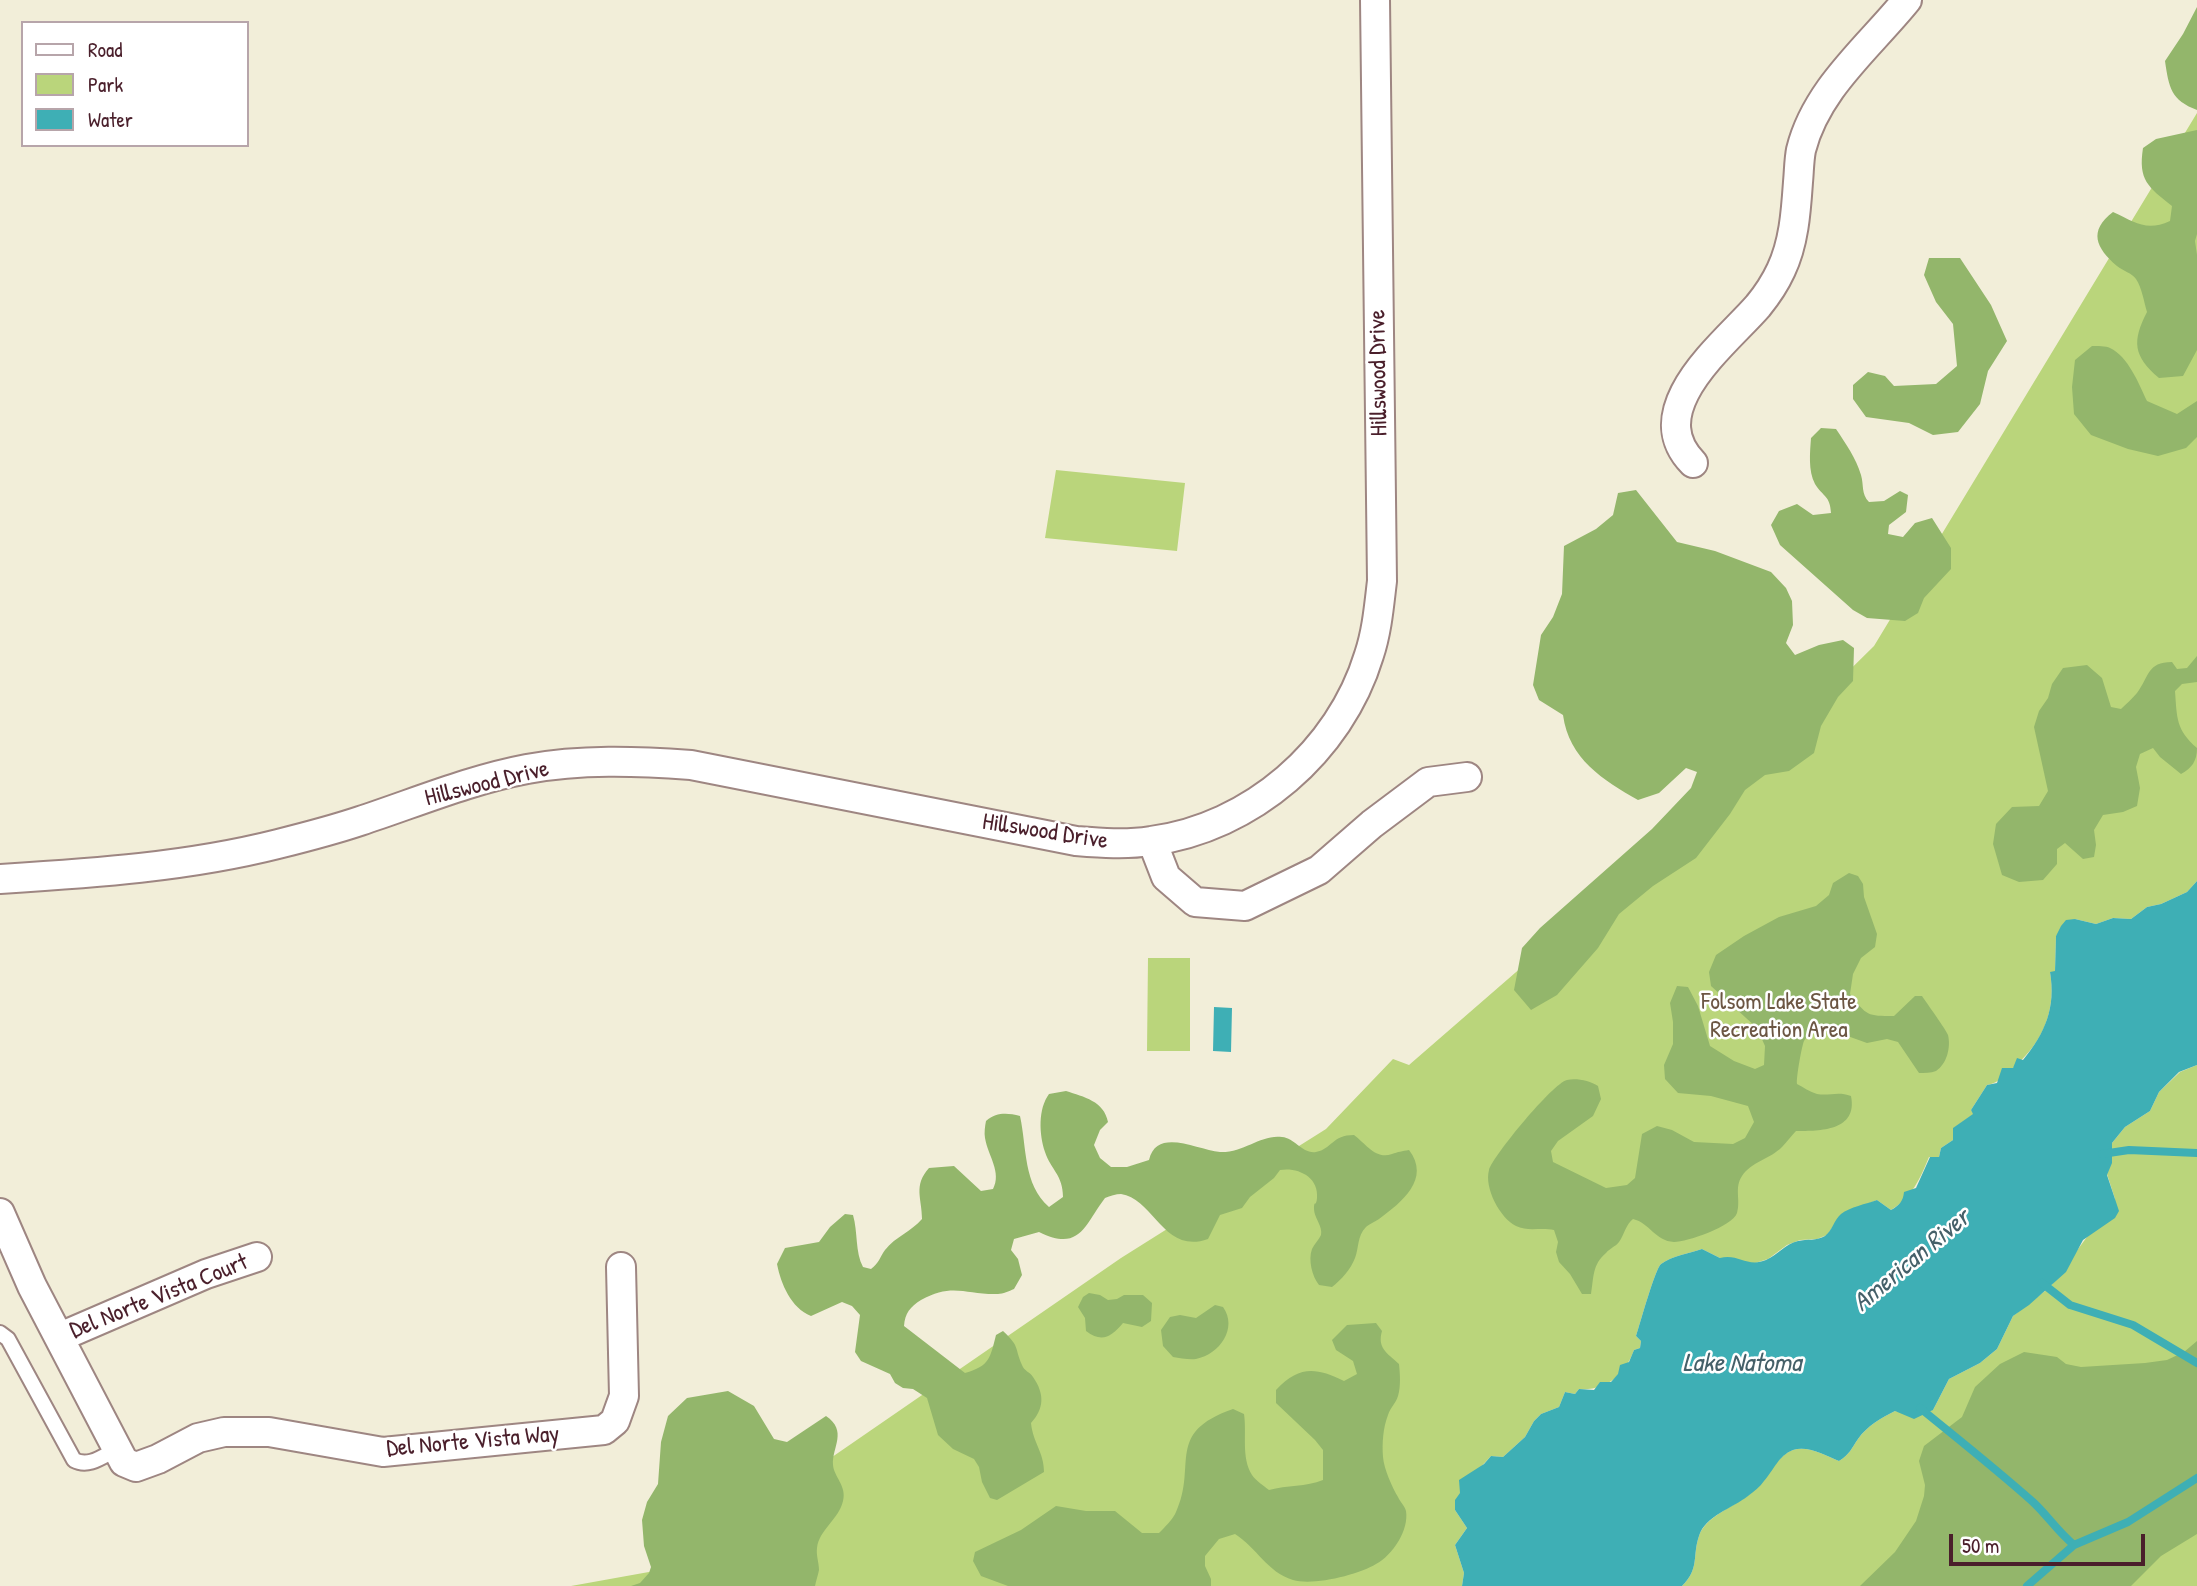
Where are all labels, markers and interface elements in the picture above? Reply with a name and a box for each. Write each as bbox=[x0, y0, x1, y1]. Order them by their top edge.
legend bbox=[21, 21, 248, 147]
text: Road bbox=[88, 35, 122, 64]
text: Park bbox=[88, 70, 123, 99]
text: Water bbox=[88, 105, 133, 134]
street label: Hillswood Drive bbox=[1363, 309, 1395, 437]
street label: Hillswood Drive bbox=[422, 755, 552, 813]
street label: Hillswood Drive bbox=[980, 808, 1110, 856]
park label: Folsom Lake State Recreation Area bbox=[1701, 989, 1857, 1045]
water label: American River bbox=[1847, 1203, 1977, 1319]
street label: Del Norte Vista Court bbox=[66, 1248, 252, 1346]
water label: Lake Natoma bbox=[1683, 1348, 1801, 1380]
street label: Del Norte Vista Way bbox=[385, 1420, 561, 1464]
scale bar bbox=[1952, 1520, 2148, 1564]
text: 50 m bbox=[1962, 1531, 1999, 1560]

